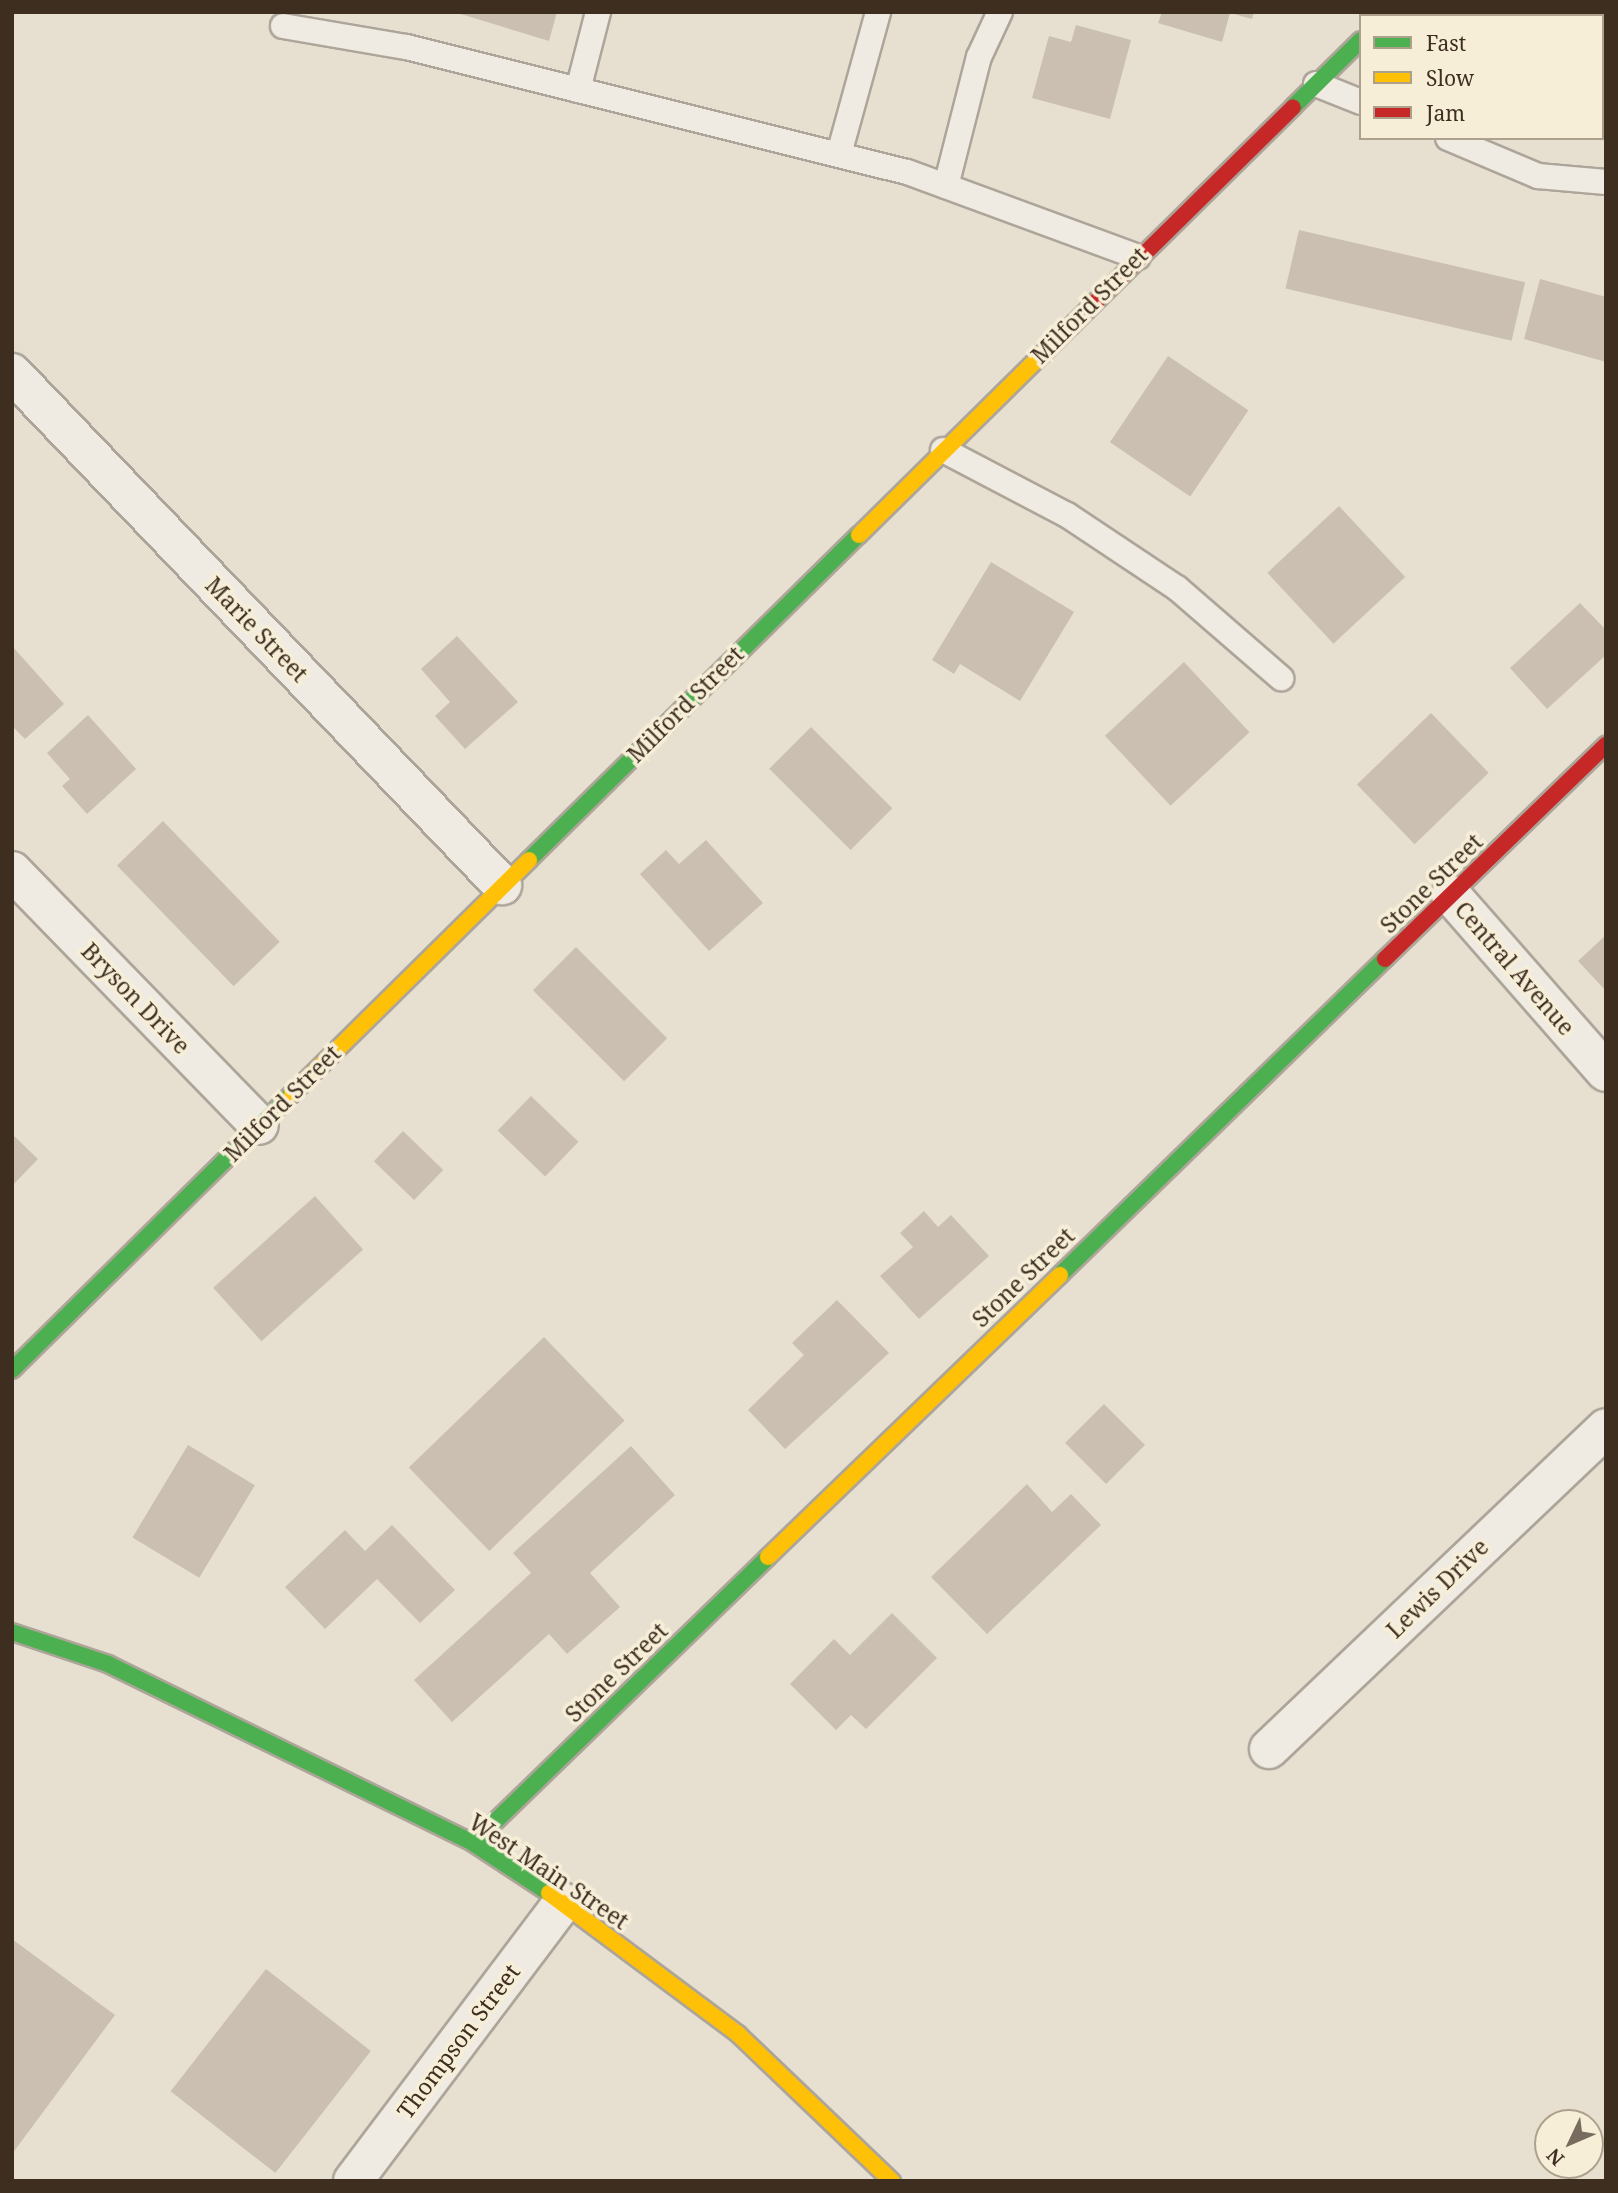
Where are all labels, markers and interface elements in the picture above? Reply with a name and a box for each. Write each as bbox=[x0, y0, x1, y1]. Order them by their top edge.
legend bbox=[1359, 14, 1604, 140]
text: Fast bbox=[1426, 29, 1466, 57]
text: Slow bbox=[1426, 64, 1474, 92]
text: Jam bbox=[1426, 99, 1465, 127]
street label: Milford Street bbox=[1025, 241, 1153, 369]
street label: Marie Street bbox=[200, 571, 314, 687]
street label: Milford Street bbox=[621, 640, 749, 768]
street label: Stone Street bbox=[1374, 828, 1488, 938]
street label: Central Avenue bbox=[1449, 896, 1581, 1040]
street label: Bryson Drive bbox=[76, 937, 196, 1059]
street label: Milford Street bbox=[218, 1039, 346, 1167]
street label: Stone Street bbox=[966, 1222, 1080, 1332]
street label: Lewis Drive bbox=[1380, 1533, 1494, 1643]
street label: Stone Street bbox=[559, 1617, 673, 1727]
street label: West Main Street bbox=[464, 1807, 634, 1935]
street label: Thompson Street bbox=[391, 1958, 525, 2124]
north arrow bbox=[1534, 2109, 1604, 2179]
text: N bbox=[1541, 2143, 1570, 2172]

